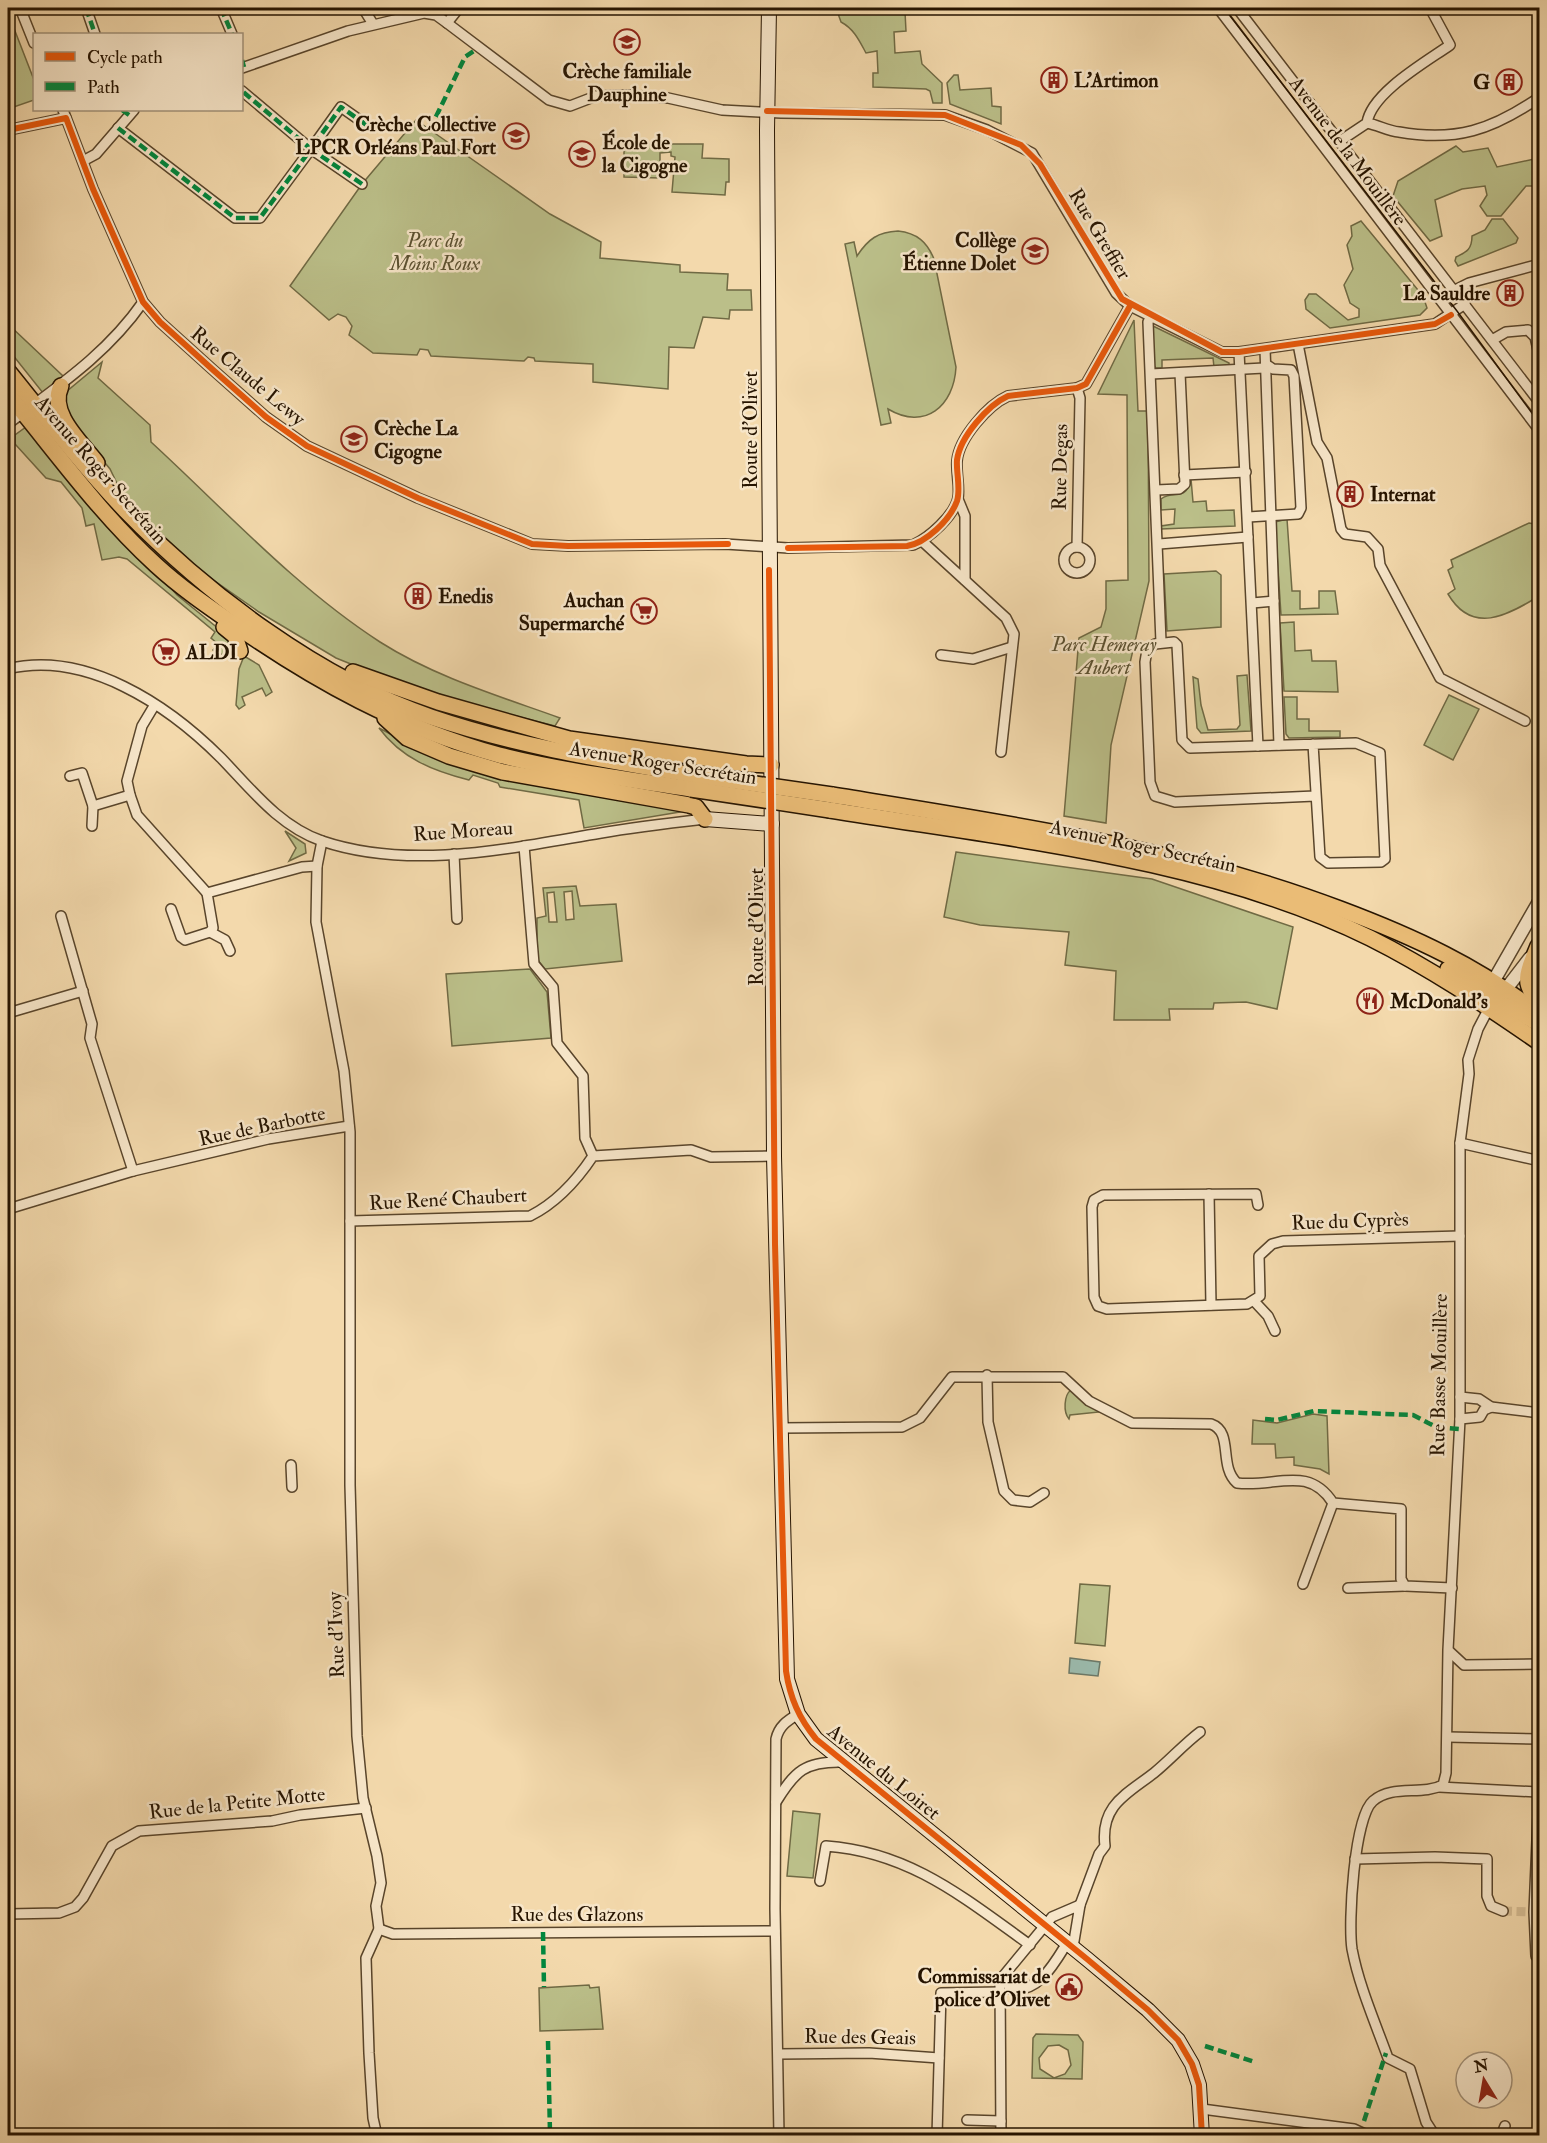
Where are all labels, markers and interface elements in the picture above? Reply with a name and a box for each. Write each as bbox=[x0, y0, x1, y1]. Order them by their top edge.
school or university icon: Crèche familiale Dauphine bbox=[612, 27, 642, 57]
legend bbox=[33, 33, 243, 111]
text: Cycle path bbox=[87, 46, 163, 69]
place label: Crèche familiale Dauphine bbox=[563, 59, 692, 108]
building icon: L'Artimon bbox=[1039, 65, 1069, 95]
building icon: G bbox=[1494, 67, 1524, 97]
place label: L'Artimon bbox=[1074, 68, 1159, 93]
place label: G bbox=[1473, 70, 1490, 95]
street label: Avenue de la Mouillère bbox=[1283, 71, 1412, 231]
text: Path bbox=[87, 76, 120, 99]
place label: Crèche Collective LPCR Orléans Paul Fort bbox=[295, 112, 497, 160]
school or university icon: Crèche Collective LPCR Orléans Paul Fort bbox=[501, 121, 531, 151]
place label: École de la Cigogne bbox=[601, 129, 688, 179]
school or university icon: École de la Cigogne bbox=[567, 139, 597, 169]
street label: Rue Greffier bbox=[1063, 184, 1137, 284]
park label: Parc du Moins Roux bbox=[389, 228, 480, 276]
place label: Collège Étienne Dolet bbox=[903, 228, 1017, 276]
school or university icon: Collège Étienne Dolet bbox=[1020, 236, 1050, 266]
building icon: La Sauldre bbox=[1495, 278, 1525, 308]
place label: La Sauldre bbox=[1403, 281, 1491, 306]
street label: Rue Claude Lewy bbox=[186, 321, 311, 432]
street label: Route d'Olivet bbox=[738, 371, 763, 489]
street label: Avenue Roger Secrétain bbox=[29, 390, 173, 550]
place label: Crèche La Cigogne bbox=[374, 416, 459, 465]
street label: Rue Degas bbox=[1047, 423, 1073, 511]
school or university icon: Crèche La Cigogne bbox=[339, 424, 369, 454]
building icon: Internat bbox=[1335, 479, 1365, 509]
place label: Internat bbox=[1370, 482, 1436, 507]
building icon: Enedis bbox=[403, 581, 433, 611]
place label: Enedis bbox=[438, 584, 493, 609]
place label: Auchan Supermarché bbox=[519, 588, 625, 637]
supermarket icon: Auchan Supermarché bbox=[629, 596, 659, 626]
park label: Parc Hemeray Aubert bbox=[1050, 632, 1157, 680]
supermarket icon: ALDI bbox=[151, 637, 181, 667]
place label: ALDI bbox=[185, 640, 237, 665]
street label: Avenue Roger Secrétain bbox=[567, 736, 758, 790]
street label: Avenue Roger Secrétain bbox=[1047, 814, 1238, 878]
street label: Rue Moreau bbox=[412, 815, 514, 847]
street label: Route d'Olivet bbox=[744, 868, 769, 986]
restaurant icon: McDonald's bbox=[1355, 986, 1385, 1016]
place label: McDonald's bbox=[1389, 989, 1488, 1014]
street label: Rue de Barbotte bbox=[196, 1100, 328, 1152]
street label: Rue René Chaubert bbox=[368, 1182, 528, 1216]
street label: Rue du Cyprès bbox=[1291, 1206, 1409, 1237]
street label: Rue Basse Mouillère bbox=[1425, 1293, 1453, 1457]
street label: Rue d'Ivoy bbox=[322, 1590, 350, 1679]
street label: Avenue du Loiret bbox=[822, 1718, 946, 1826]
street label: Rue de la Petite Motte bbox=[148, 1781, 326, 1825]
street label: Rue des Glazons bbox=[511, 1902, 644, 1927]
place label: Commissariat de police d'Olivet bbox=[918, 1964, 1051, 2013]
public building icon: Commissariat de police d'Olivet bbox=[1054, 1972, 1084, 2002]
street label: Rue des Geais bbox=[804, 2024, 916, 2050]
north arrow bbox=[1454, 2050, 1514, 2110]
text: N bbox=[1471, 2055, 1491, 2078]

